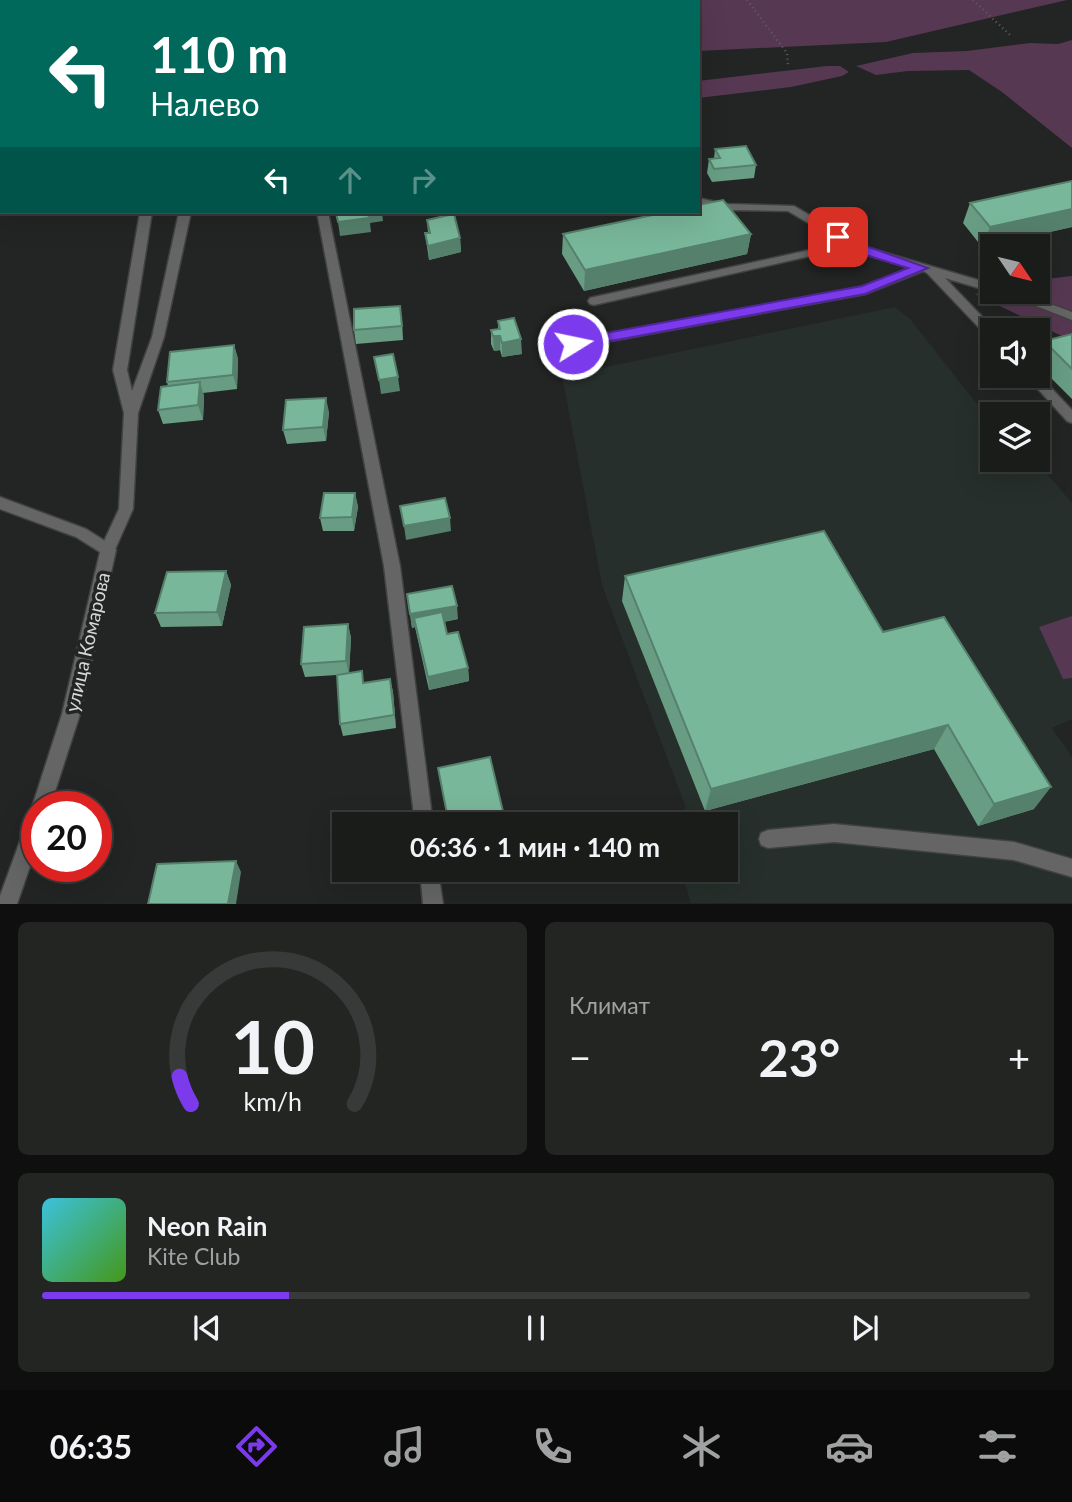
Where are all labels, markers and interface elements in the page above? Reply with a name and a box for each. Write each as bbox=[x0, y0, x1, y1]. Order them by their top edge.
text: 110 m bbox=[150, 25, 288, 83]
icon: left bbox=[35, 28, 126, 119]
text: Налево bbox=[150, 84, 260, 123]
icon: left bbox=[258, 161, 296, 199]
icon: ahead bbox=[331, 161, 369, 199]
icon: right bbox=[404, 161, 442, 199]
pin bbox=[808, 207, 868, 267]
icon: arrive bbox=[819, 218, 857, 256]
north arrow bbox=[980, 234, 1050, 304]
map controls bbox=[980, 234, 1050, 472]
position arrow bbox=[536, 307, 610, 381]
button: sound bbox=[980, 318, 1050, 388]
button: layers bbox=[980, 402, 1050, 472]
street label: улица Комарова bbox=[60, 570, 114, 714]
speed limit sign: 20 bbox=[21, 791, 112, 882]
text: 06:36 · 1 мин · 140 m bbox=[410, 831, 660, 863]
text: Климат bbox=[569, 991, 650, 1019]
text: 10 bbox=[230, 1003, 315, 1091]
text: 23° bbox=[759, 1026, 840, 1088]
text: − bbox=[569, 1034, 591, 1080]
text: + bbox=[1008, 1034, 1030, 1080]
text: km/h bbox=[243, 1086, 302, 1116]
text: Neon Rain bbox=[147, 1210, 267, 1242]
text: Kite Club bbox=[147, 1242, 240, 1270]
icon: previous bbox=[188, 1309, 226, 1347]
icon: pause bbox=[517, 1309, 555, 1347]
icon: next bbox=[846, 1309, 884, 1347]
icon: directions bbox=[232, 1422, 281, 1471]
icon: music bbox=[380, 1422, 429, 1471]
icon: phone bbox=[528, 1422, 577, 1471]
icon: climate bbox=[677, 1422, 726, 1471]
icon: car bbox=[825, 1422, 874, 1471]
icon: filters bbox=[973, 1422, 1022, 1471]
text: 06:35 bbox=[50, 1427, 132, 1466]

